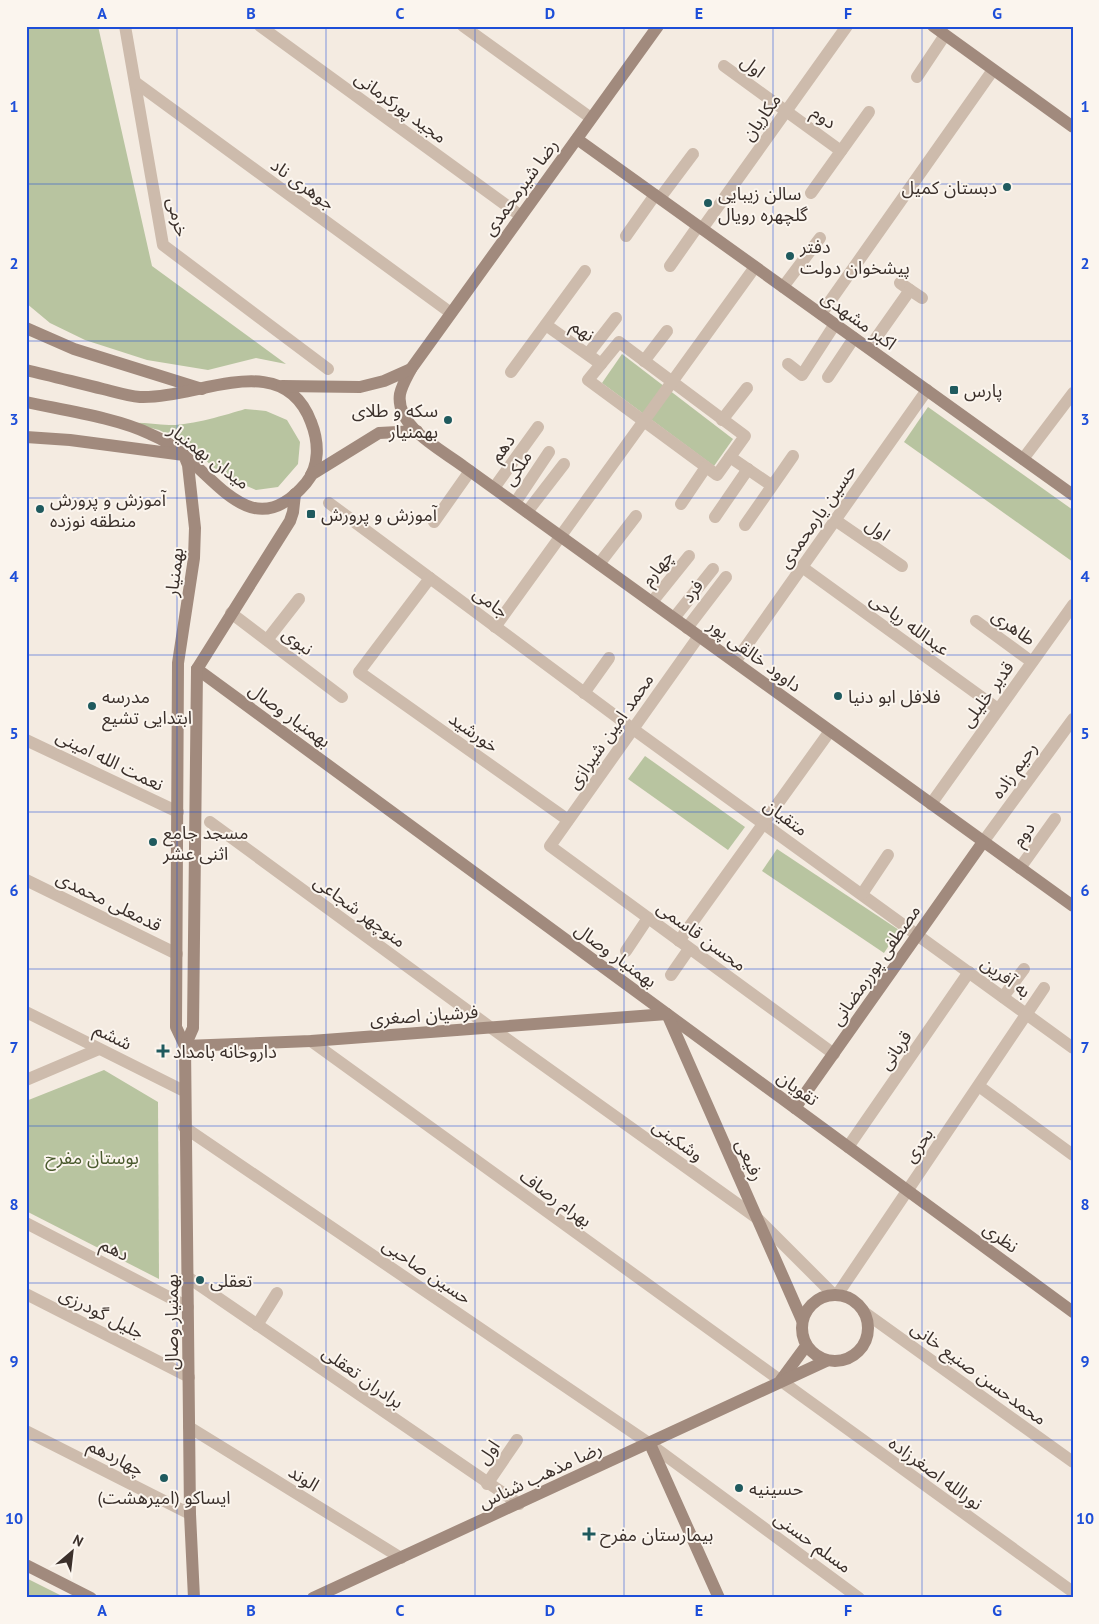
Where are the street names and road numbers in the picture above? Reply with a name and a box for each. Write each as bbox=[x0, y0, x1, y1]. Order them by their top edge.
street label: اول bbox=[736, 49, 770, 83]
street label: مجید پورکرمانی bbox=[350, 66, 452, 148]
street label: مکاریان bbox=[736, 89, 786, 145]
street label: دوم bbox=[805, 100, 841, 136]
street label: رضا شیرمحمدی bbox=[477, 134, 563, 240]
street label: جوهری ناد bbox=[266, 153, 340, 215]
street label: خرمی bbox=[162, 195, 194, 239]
street label: اکبر مشهدی bbox=[817, 285, 901, 355]
street label: نهم bbox=[565, 314, 599, 348]
street label: میدان بهمنیار bbox=[163, 417, 254, 494]
street label: دهم bbox=[484, 429, 521, 468]
street label: ملکی bbox=[497, 446, 537, 490]
street label: حسین یارمحمدی bbox=[773, 460, 861, 572]
street label: اول bbox=[861, 512, 895, 546]
street label: چهارم bbox=[636, 545, 681, 593]
street label: بهمنیار bbox=[159, 546, 188, 599]
street label: فرد bbox=[676, 575, 708, 607]
street label: جامی bbox=[469, 581, 513, 623]
street label: عبدالله ریاحی bbox=[866, 587, 954, 661]
street label: طاهری bbox=[988, 603, 1040, 651]
street label: داوود خالقی پور bbox=[703, 613, 806, 697]
street label: نبوی bbox=[278, 622, 318, 660]
street label: قدیر خلیلی bbox=[955, 656, 1019, 732]
street label: محمد امین شیرازی bbox=[562, 669, 658, 793]
street label: بهمنیار وصال bbox=[244, 677, 336, 753]
street label: خورشید bbox=[445, 707, 503, 757]
street label: نعمت الله امینی bbox=[52, 724, 168, 796]
street label: رحیم زاده bbox=[986, 737, 1044, 804]
street label: متقیان bbox=[759, 793, 813, 841]
street label: دوم bbox=[1006, 817, 1042, 853]
street label: قدمعلی محمدی bbox=[53, 866, 165, 936]
street label: منوچهر شجاعی bbox=[309, 870, 411, 952]
street label: محسن قاسمی bbox=[653, 896, 751, 976]
street label: مصطفی پوررمضانی bbox=[825, 900, 925, 1030]
street label: بهمنیار وصال bbox=[570, 917, 662, 993]
street label: به آفرین bbox=[977, 951, 1035, 1003]
street label: فرشیان اصغری bbox=[369, 1000, 479, 1030]
street label: ششم bbox=[89, 1017, 136, 1057]
street label: قربانی bbox=[873, 1026, 917, 1074]
street label: تقویان bbox=[773, 1065, 823, 1111]
street label: وشکینی bbox=[648, 1114, 708, 1166]
street label: بحری bbox=[898, 1123, 938, 1167]
street label: رفیعی bbox=[731, 1135, 769, 1185]
street label: بهرام رصاف bbox=[514, 1164, 597, 1234]
street label: نظری bbox=[979, 1216, 1023, 1258]
street label: دهم bbox=[96, 1232, 133, 1268]
street label: حسین صاحبی bbox=[378, 1233, 476, 1309]
street label: بهمنیار وصال bbox=[160, 1274, 183, 1370]
street label: جلیل گودرزی bbox=[56, 1282, 148, 1344]
street label: محمدحسن صنیع خانی bbox=[905, 1316, 1051, 1432]
street label: برادران تعقلی bbox=[318, 1341, 408, 1413]
street label: نورالله اصغرزاده bbox=[884, 1431, 988, 1515]
street label: چهاردهم bbox=[83, 1433, 148, 1483]
street label: اول bbox=[471, 1435, 505, 1469]
street label: رضا مذهب شناس bbox=[475, 1436, 605, 1514]
street label: الوند bbox=[284, 1460, 324, 1496]
street label: مسلم حسنی bbox=[768, 1506, 856, 1579]

